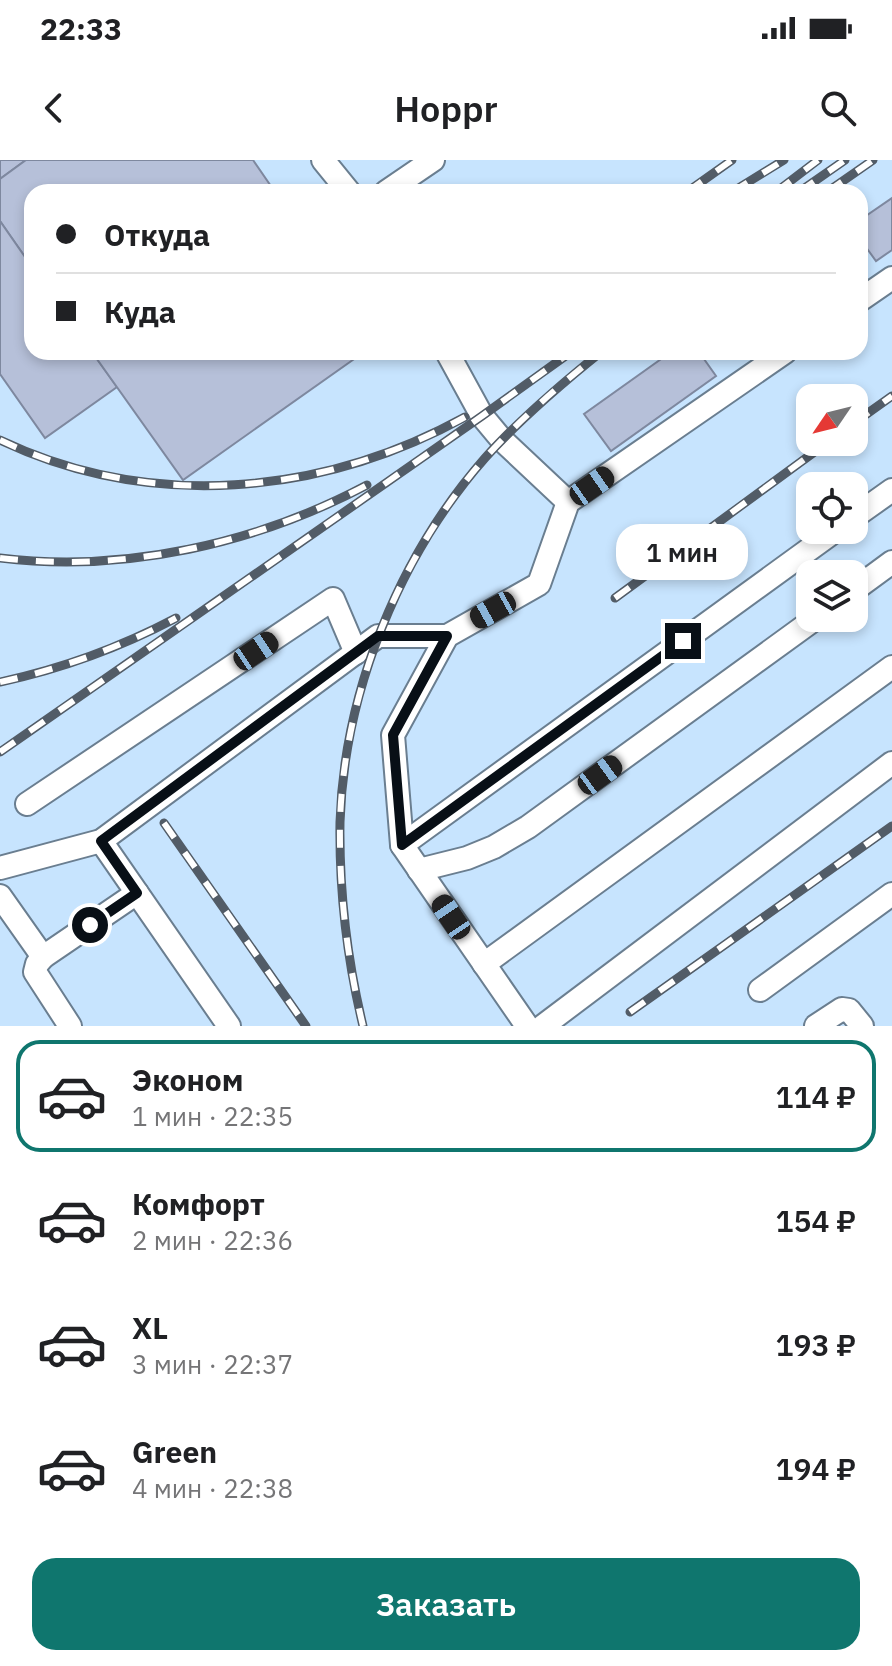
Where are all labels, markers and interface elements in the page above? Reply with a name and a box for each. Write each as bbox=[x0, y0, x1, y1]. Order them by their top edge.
text: 22:33 bbox=[40, 9, 122, 48]
text: Hoppr bbox=[394, 85, 498, 132]
icon: back bbox=[32, 86, 76, 130]
icon: search bbox=[816, 86, 860, 130]
text: Откуда bbox=[104, 215, 210, 254]
text: Куда bbox=[104, 292, 176, 331]
north arrow bbox=[796, 384, 868, 456]
map controls bbox=[796, 384, 868, 632]
car bbox=[565, 462, 619, 510]
button: locate bbox=[796, 472, 868, 544]
callout: 1 мин bbox=[617, 525, 749, 581]
text: 1 мин bbox=[646, 535, 718, 569]
button: layers bbox=[796, 560, 868, 632]
car bbox=[466, 588, 520, 632]
route end bbox=[665, 623, 701, 659]
car bbox=[229, 628, 283, 674]
car bbox=[574, 751, 626, 799]
car bbox=[428, 890, 474, 944]
route start bbox=[72, 907, 108, 943]
icon: car bbox=[36, 1060, 108, 1132]
text: Эконом bbox=[132, 1060, 243, 1099]
text: 114 ₽ bbox=[775, 1077, 856, 1116]
text: 1 мин · 22:35 bbox=[132, 1099, 293, 1133]
icon: car bbox=[36, 1184, 108, 1256]
text: Комфорт bbox=[132, 1184, 265, 1223]
text: 154 ₽ bbox=[775, 1201, 856, 1240]
text: 2 мин · 22:36 bbox=[132, 1223, 293, 1257]
icon: car bbox=[36, 1308, 108, 1380]
text: XL bbox=[132, 1308, 168, 1347]
text: 193 ₽ bbox=[775, 1325, 856, 1364]
text: 3 мин · 22:37 bbox=[132, 1347, 293, 1381]
icon: car bbox=[36, 1432, 108, 1504]
text: Green bbox=[132, 1432, 217, 1471]
text: 194 ₽ bbox=[775, 1449, 856, 1488]
text: 4 мин · 22:38 bbox=[132, 1471, 293, 1505]
button: Заказать bbox=[32, 1558, 860, 1650]

